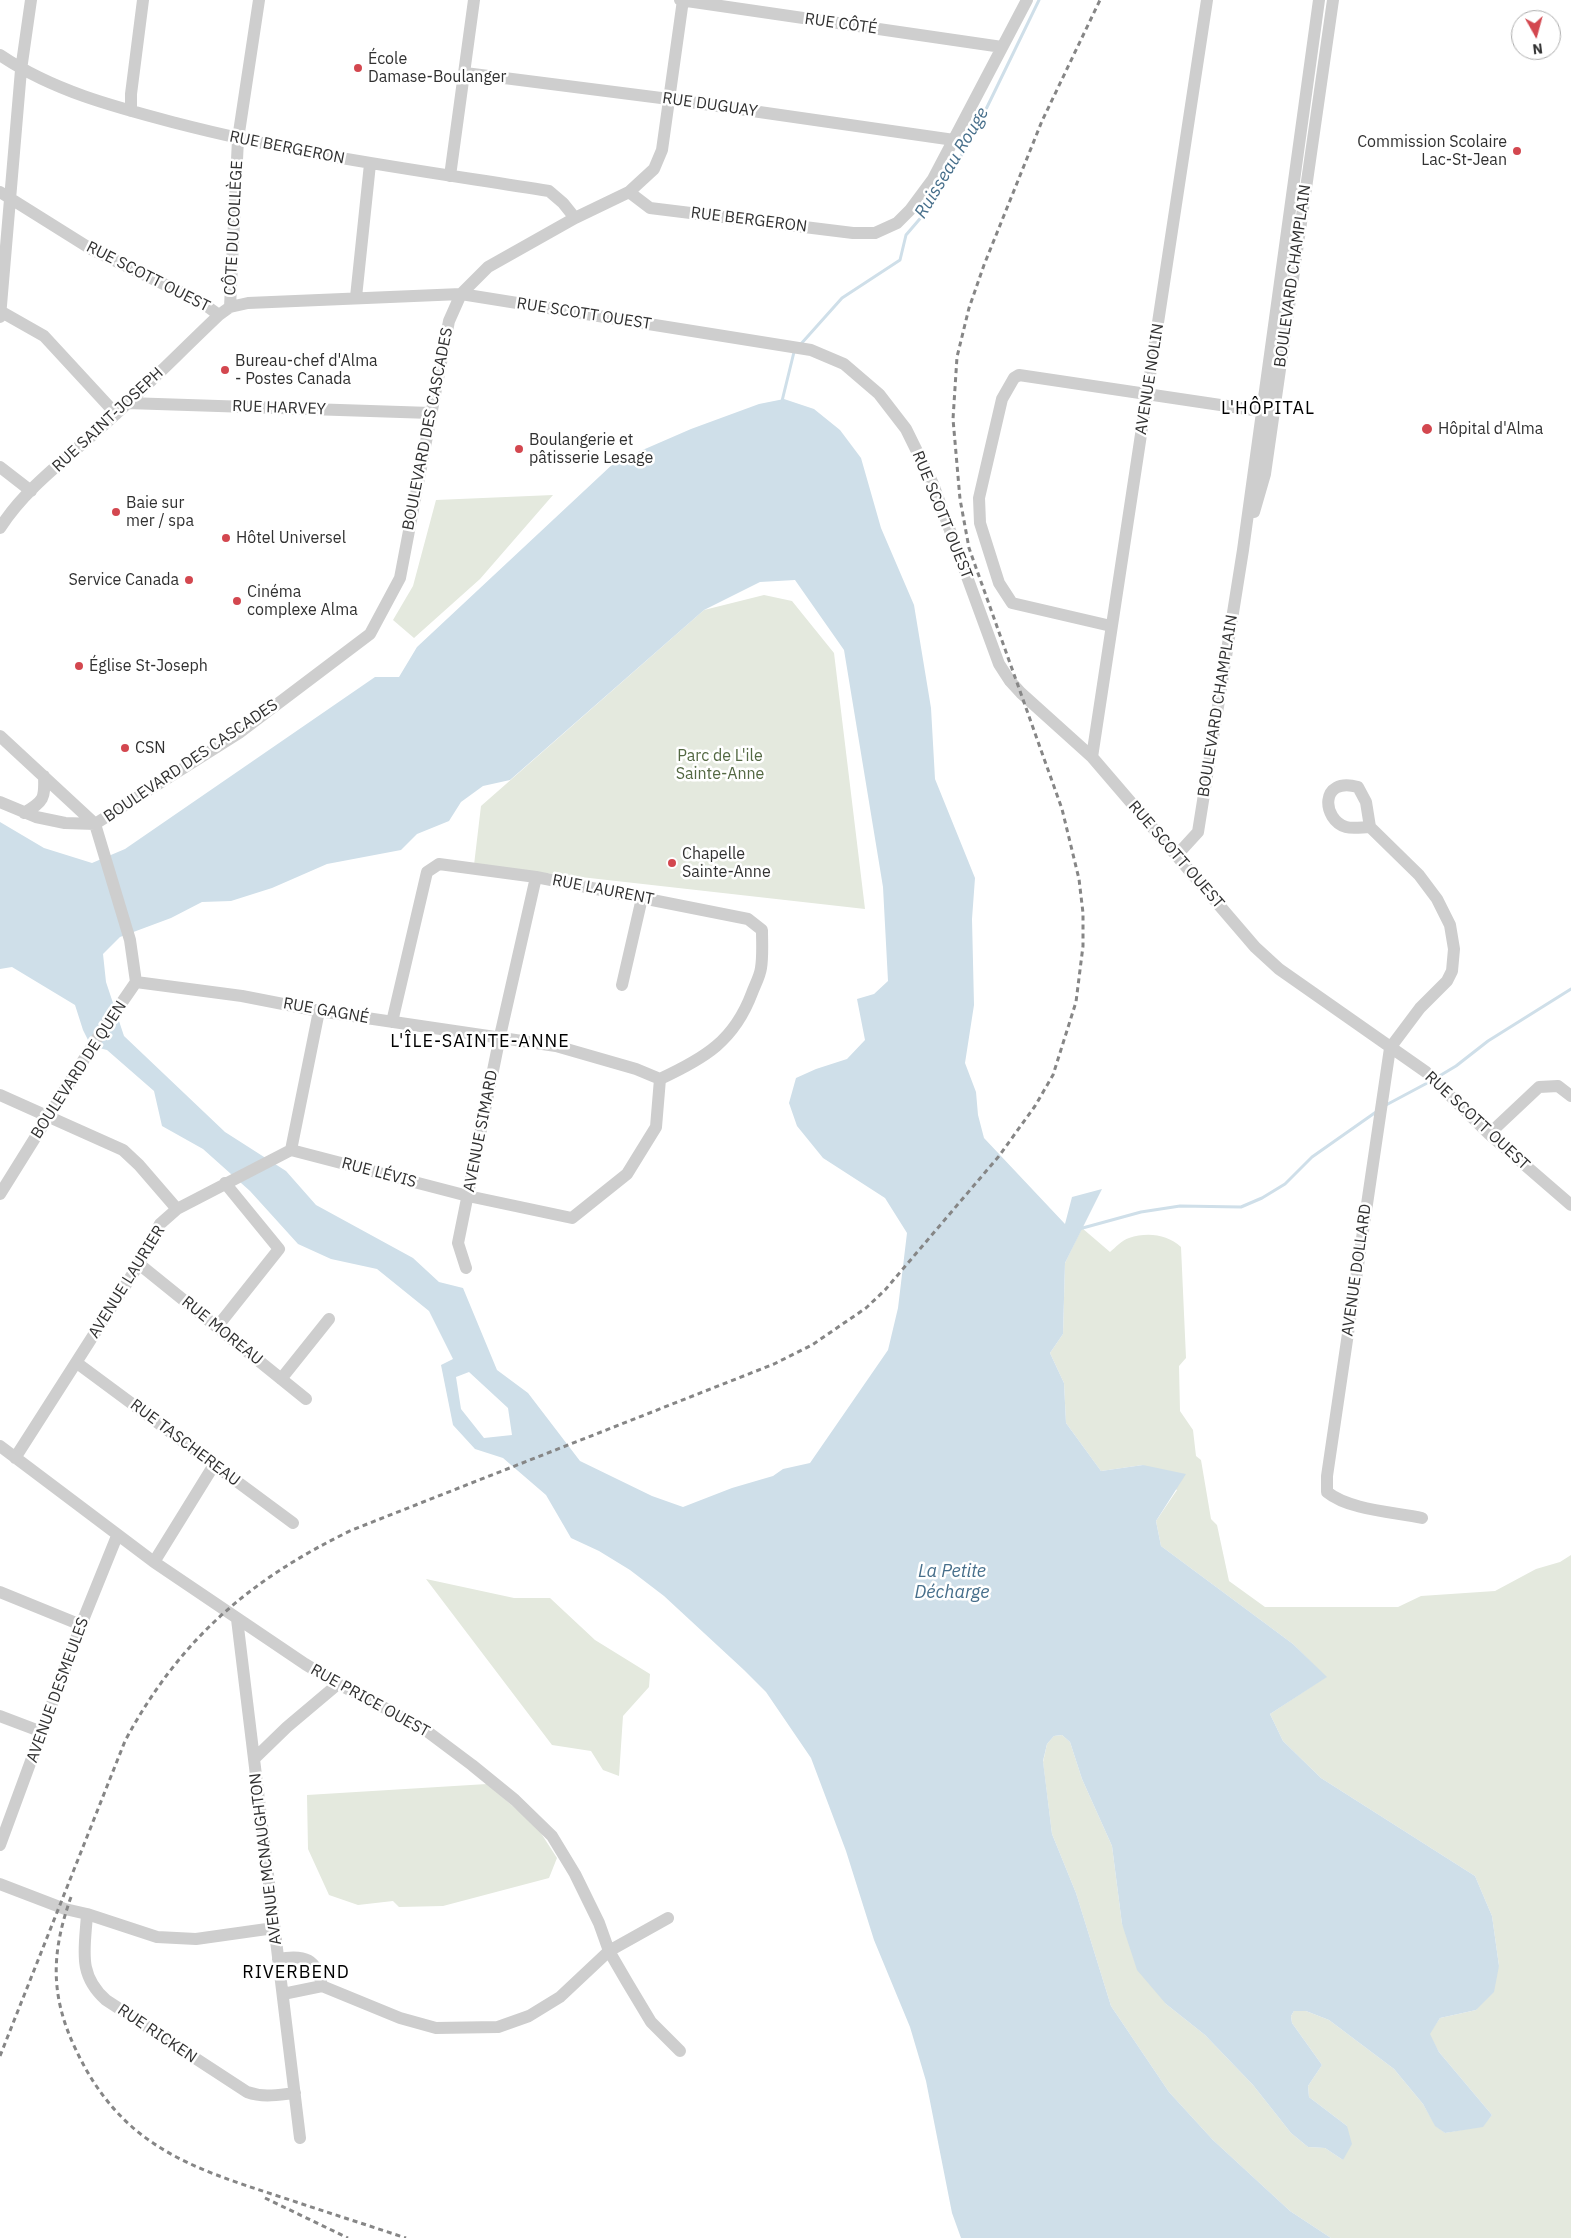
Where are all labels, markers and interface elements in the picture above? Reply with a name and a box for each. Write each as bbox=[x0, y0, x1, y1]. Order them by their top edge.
street label: RUE CÔTÉ bbox=[803, 9, 879, 39]
north arrow bbox=[1511, 10, 1561, 60]
text: N bbox=[1532, 39, 1544, 58]
place label: École Damase-Boulanger bbox=[368, 49, 506, 87]
marker: École Damase-Boulanger bbox=[352, 62, 364, 74]
street label: RUE DUGUAY bbox=[661, 89, 759, 121]
water label: Ruisseau Rouge bbox=[910, 104, 994, 222]
street label: RUE BERGERON bbox=[228, 127, 346, 169]
place label: Commission Scolaire Lac-St-Jean bbox=[1357, 132, 1507, 170]
marker: Commission Scolaire Lac-St-Jean bbox=[1511, 145, 1523, 157]
street label: CÔTE DU COLLÈGE bbox=[221, 160, 247, 296]
street label: BOULEVARD CHAMPLAIN bbox=[1271, 183, 1315, 369]
street label: RUE BERGERON bbox=[690, 203, 808, 237]
street label: RUE SCOTT OUEST bbox=[83, 238, 213, 316]
street label: RUE SCOTT OUEST bbox=[515, 294, 653, 334]
street label: AVENUE NOLIN bbox=[1132, 322, 1168, 436]
street label: BOULEVARD DES CASCADES bbox=[399, 326, 457, 532]
place label: Bureau-chef d'Alma - Postes Canada bbox=[235, 351, 378, 389]
street label: RUE SAINT-JOSEPH bbox=[49, 364, 167, 476]
marker: Bureau-chef d'Alma - Postes Canada bbox=[219, 364, 231, 376]
street label: RUE HARVEY bbox=[232, 397, 326, 419]
district label: L'HÔPITAL bbox=[1220, 398, 1316, 420]
place label: Hôpital d'Alma bbox=[1438, 419, 1543, 439]
marker: Hôpital d'Alma bbox=[1420, 422, 1434, 436]
place label: Boulangerie et pâtisserie Lesage bbox=[529, 430, 653, 468]
marker: Boulangerie et pâtisserie Lesage bbox=[513, 443, 525, 455]
street label: RUE SCOTT OUEST bbox=[908, 448, 976, 582]
place label: Baie sur mer / spa bbox=[126, 493, 194, 531]
marker: Baie sur mer / spa bbox=[110, 506, 122, 518]
place label: Hôtel Universel bbox=[236, 528, 346, 548]
marker: Hôtel Universel bbox=[220, 532, 232, 544]
place label: Service Canada bbox=[69, 570, 179, 590]
marker: Service Canada bbox=[183, 574, 195, 586]
place label: Cinéma complexe Alma bbox=[247, 582, 358, 620]
marker: Cinéma complexe Alma bbox=[231, 595, 243, 607]
street label: BOULEVARD CHAMPLAIN bbox=[1194, 613, 1242, 799]
place label: Église St-Joseph bbox=[89, 656, 208, 676]
marker: Église St-Joseph bbox=[73, 660, 85, 672]
street label: BOULEVARD DES CASCADES bbox=[100, 695, 282, 827]
place label: CSN bbox=[135, 738, 166, 758]
marker: CSN bbox=[119, 742, 131, 754]
park label: Parc de L'ile Sainte-Anne bbox=[676, 746, 764, 784]
street label: RUE SCOTT OUEST bbox=[1124, 797, 1228, 913]
place label: Chapelle Sainte-Anne bbox=[682, 844, 771, 882]
marker: Chapelle Sainte-Anne bbox=[666, 857, 678, 869]
street label: RUE LAURENT bbox=[550, 871, 656, 909]
street label: RUE GAGNÉ bbox=[282, 994, 370, 1028]
street label: BOULEVARD DE QUEN bbox=[27, 997, 131, 1143]
district label: L'ÎLE-SAINTE-ANNE bbox=[388, 1031, 572, 1053]
street label: AVENUE SIMARD bbox=[460, 1068, 502, 1194]
street label: RUE SCOTT OUEST bbox=[1421, 1068, 1533, 1174]
street label: RUE LÉVIS bbox=[340, 1154, 418, 1192]
street label: AVENUE DOLLARD bbox=[1338, 1203, 1376, 1337]
street label: AVENUE LAURIER bbox=[85, 1222, 169, 1342]
street label: RUE MOREAU bbox=[178, 1292, 266, 1370]
street label: RUE TASCHEREAU bbox=[126, 1395, 244, 1491]
water label: La Petite Décharge bbox=[915, 1561, 989, 1604]
street label: AVENUE DESMEULES bbox=[23, 1615, 93, 1765]
street label: RUE PRICE OUEST bbox=[307, 1660, 433, 1742]
street label: AVENUE MCNAUGHTON bbox=[246, 1772, 286, 1946]
district label: RIVERBEND bbox=[241, 1962, 351, 1984]
street label: RUE RICKEN bbox=[114, 2000, 200, 2068]

